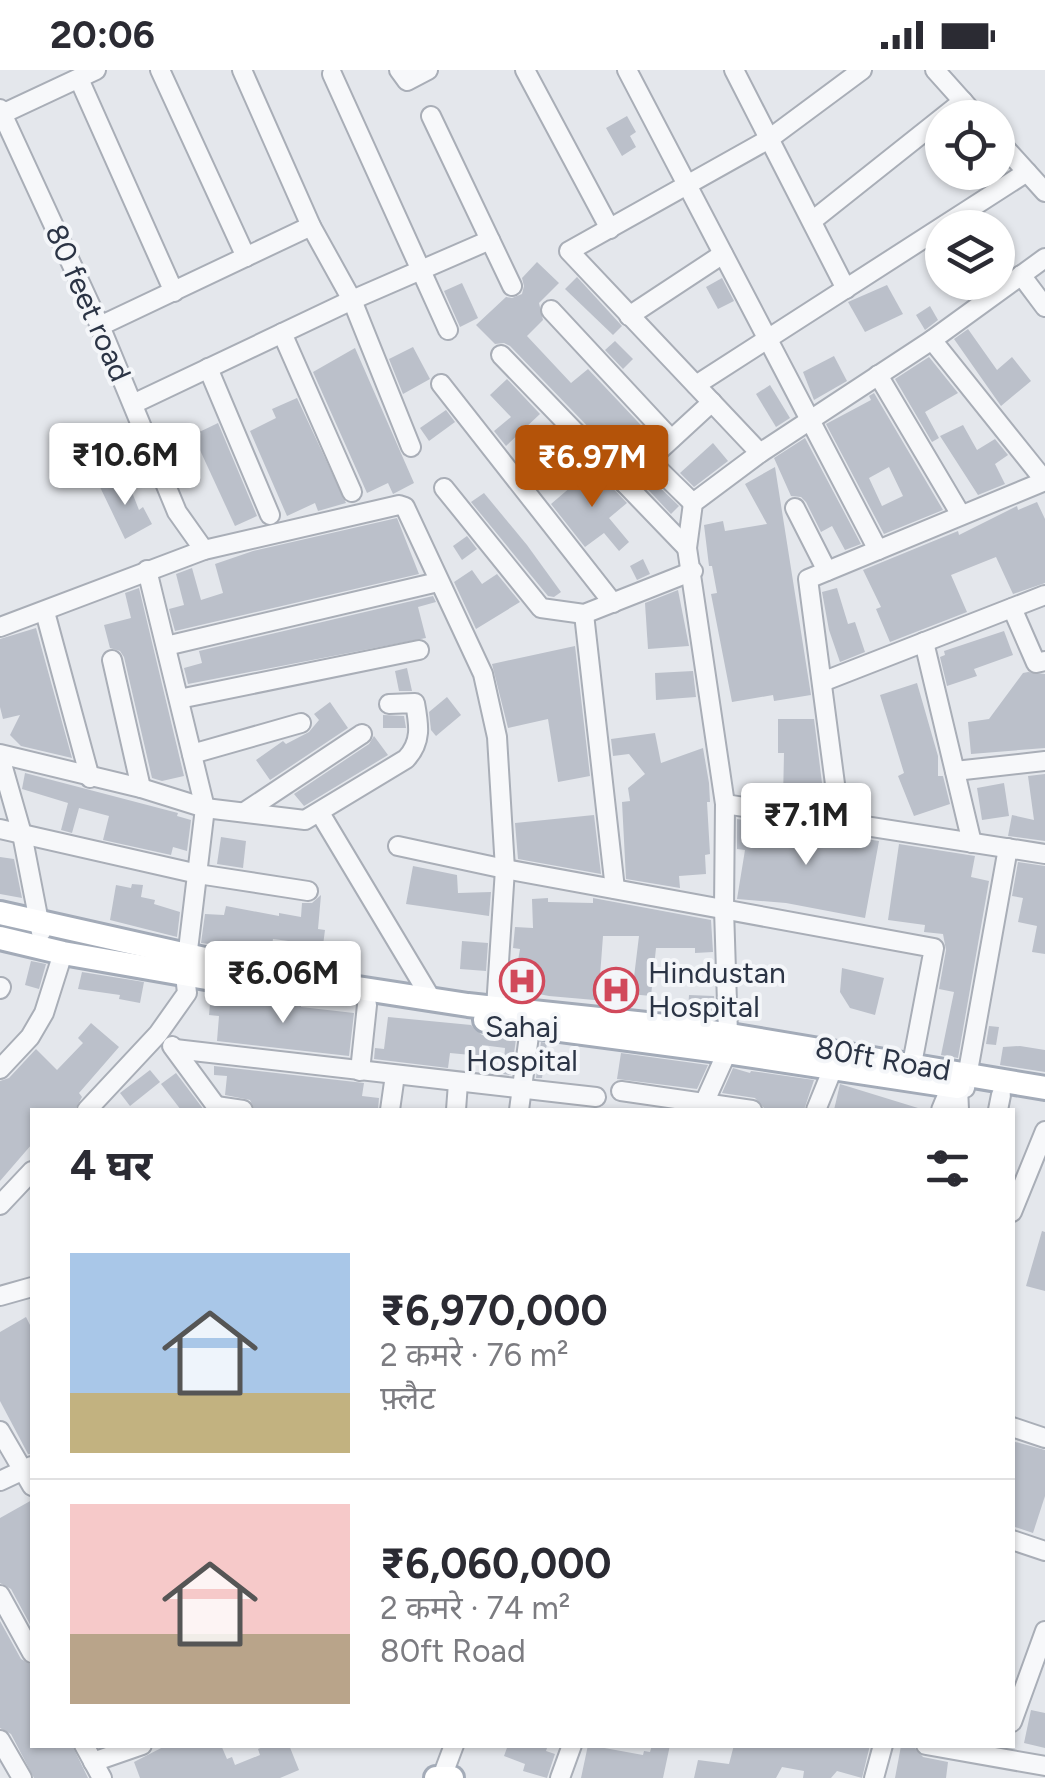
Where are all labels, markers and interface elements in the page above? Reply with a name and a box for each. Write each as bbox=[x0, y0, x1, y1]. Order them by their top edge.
text: 20:06 bbox=[50, 12, 155, 58]
map controls bbox=[925, 100, 1015, 300]
button: locate bbox=[925, 100, 1015, 190]
button: layers bbox=[925, 210, 1015, 300]
street label: 80 feet road bbox=[37, 219, 140, 387]
pin: ₹10.6M bbox=[44, 423, 206, 508]
pin: ₹6.97M bbox=[511, 425, 673, 510]
text: ₹10.6M bbox=[71, 436, 179, 474]
text: ₹6.97M bbox=[537, 438, 647, 476]
pin: ₹7.1M bbox=[736, 783, 876, 868]
text: ₹7.1M bbox=[763, 796, 849, 834]
pin: ₹6.06M bbox=[202, 941, 364, 1026]
text: ₹6.06M bbox=[227, 954, 339, 992]
place label: Hindustan Hospital bbox=[648, 954, 786, 1025]
hospital icon: Sahaj Hospital bbox=[499, 958, 545, 1004]
hospital icon: Hindustan Hospital bbox=[593, 967, 639, 1013]
place label: Sahaj Hospital bbox=[466, 1008, 578, 1079]
street label: 80ft Road bbox=[813, 1028, 954, 1089]
text: 4 घर bbox=[70, 1140, 152, 1191]
icon: filters bbox=[920, 1141, 975, 1196]
text: ₹6,970,000 bbox=[380, 1285, 608, 1336]
icon: home bbox=[150, 1293, 270, 1413]
text: 2 कमरे · 76 m² bbox=[380, 1336, 569, 1374]
text: फ़्लैट bbox=[380, 1379, 435, 1417]
text: ₹6,060,000 bbox=[380, 1538, 612, 1589]
icon: home bbox=[150, 1544, 270, 1664]
text: 2 कमरे · 74 m² bbox=[380, 1589, 570, 1627]
text: 80ft Road bbox=[380, 1632, 526, 1670]

